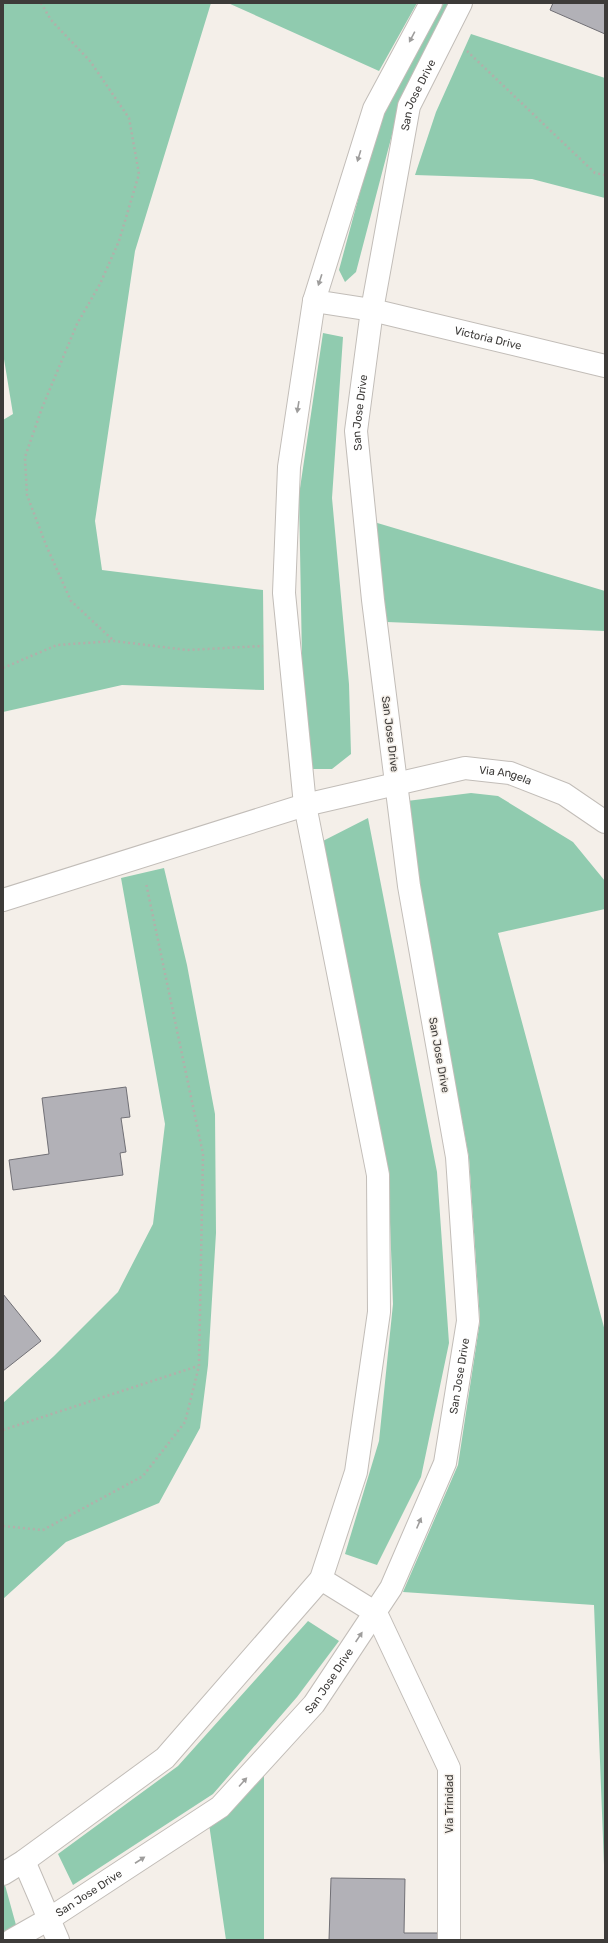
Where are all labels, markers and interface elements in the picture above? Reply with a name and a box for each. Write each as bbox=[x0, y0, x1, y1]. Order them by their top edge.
one-way arrow bbox=[409, 32, 416, 43]
street label: San Jose Drive bbox=[398, 57, 438, 132]
one-way arrow bbox=[356, 150, 362, 162]
one-way arrow bbox=[317, 274, 323, 286]
street label: Victoria Drive bbox=[453, 324, 523, 352]
street label: San Jose Drive bbox=[350, 374, 370, 451]
one-way arrow bbox=[295, 401, 301, 413]
street label: San Jose Drive bbox=[379, 695, 401, 773]
street label: Via Angela bbox=[478, 763, 534, 787]
street label: San Jose Drive bbox=[426, 1016, 452, 1094]
street label: San Jose Drive bbox=[447, 1337, 472, 1415]
one-way arrow bbox=[417, 1516, 423, 1528]
one-way arrow bbox=[356, 1632, 363, 1643]
street label: San Jose Drive bbox=[302, 1645, 356, 1716]
street label: Via Trinidad bbox=[443, 1774, 456, 1834]
one-way arrow bbox=[238, 1777, 247, 1786]
one-way arrow bbox=[135, 1856, 145, 1864]
street label: San Jose Drive bbox=[53, 1867, 124, 1919]

